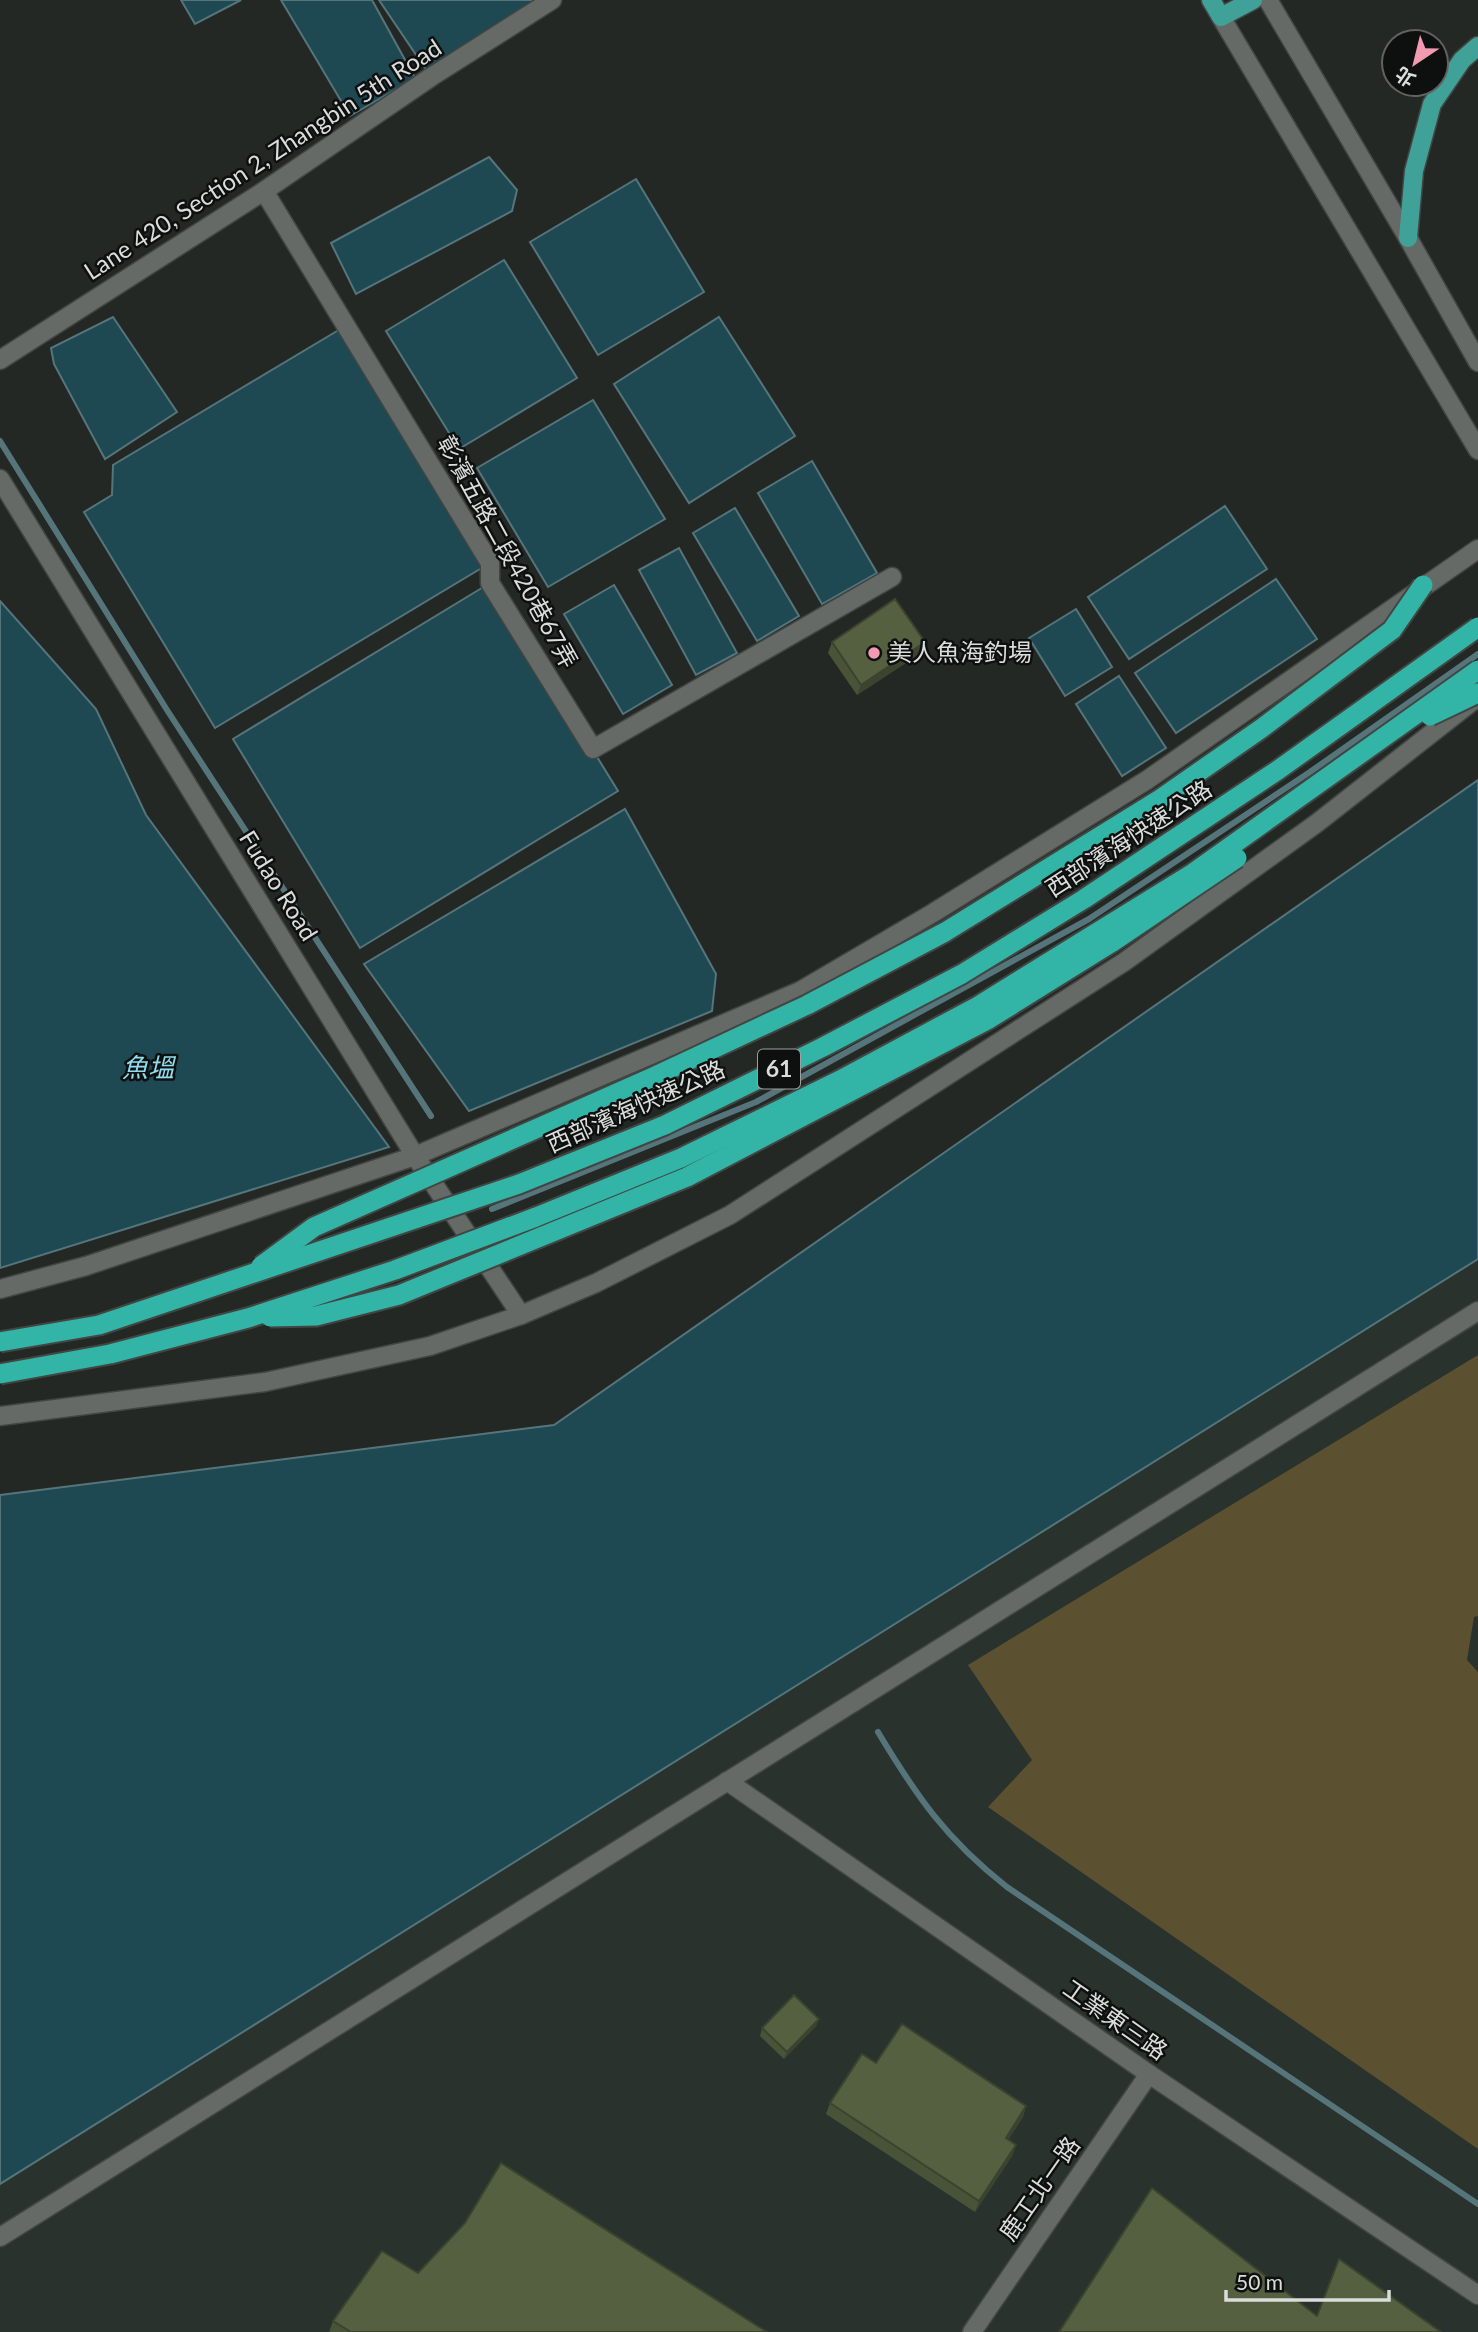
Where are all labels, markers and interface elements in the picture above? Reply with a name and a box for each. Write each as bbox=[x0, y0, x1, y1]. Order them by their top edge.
north arrow bbox=[1380, 28, 1450, 98]
street label: Lane 420, Section 2, Zhangbin 5th Road bbox=[78, 32, 446, 285]
text: 北 bbox=[1391, 62, 1419, 92]
street label: 彰濱五路二段420巷67弄 bbox=[432, 430, 584, 673]
place label: 美人魚海釣場 bbox=[888, 637, 1032, 666]
marker: 美人魚海釣場 bbox=[866, 645, 882, 661]
street label: 西部濱海快速公路 bbox=[1040, 773, 1217, 902]
street label: Fudao Road bbox=[234, 825, 325, 946]
road number: 61 bbox=[758, 1050, 800, 1088]
water label: 魚塭 bbox=[122, 1051, 177, 1083]
street label: 西部濱海快速公路 bbox=[542, 1053, 729, 1158]
street label: 工業東三路 bbox=[1058, 1972, 1173, 2065]
street label: 鹿工北一路 bbox=[992, 2131, 1085, 2246]
scale bar bbox=[1226, 2258, 1389, 2302]
text: 50 m bbox=[1236, 2269, 1283, 2294]

